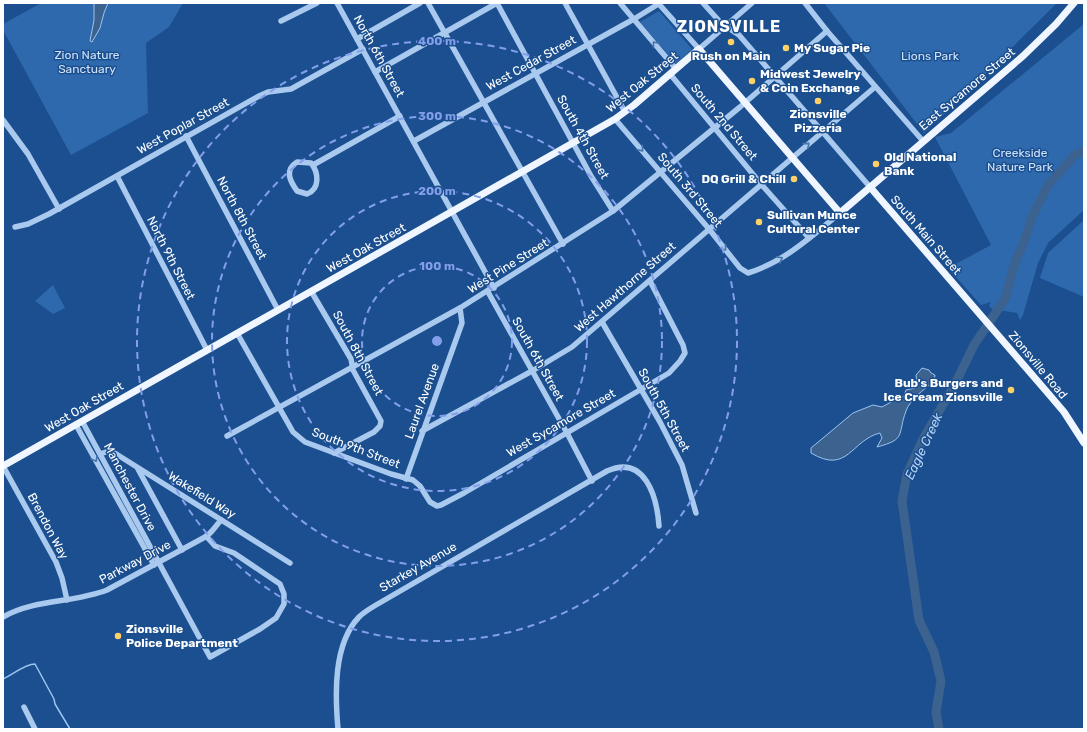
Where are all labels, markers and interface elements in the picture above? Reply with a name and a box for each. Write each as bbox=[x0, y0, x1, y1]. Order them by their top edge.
street label: North 6th Street bbox=[351, 13, 407, 100]
district label: ZIONSVILLE bbox=[677, 17, 781, 36]
street label: West Cedar Street bbox=[484, 32, 578, 93]
text: 400 m bbox=[418, 34, 456, 48]
marker: Rush on Main bbox=[726, 37, 736, 47]
one-way arrow bbox=[652, 41, 659, 49]
place label: My Sugar Pie bbox=[794, 41, 870, 55]
marker: My Sugar Pie bbox=[781, 43, 791, 53]
street label: East Sycamore Street bbox=[916, 45, 1018, 133]
park label: Zion Nature Sanctuary bbox=[54, 48, 120, 76]
street label: West Oak Street bbox=[603, 49, 681, 115]
place label: Rush on Main bbox=[692, 49, 771, 63]
park label: Lions Park bbox=[901, 49, 960, 63]
place label: Midwest Jewelry & Coin Exchange bbox=[760, 67, 861, 95]
marker: Midwest Jewelry & Coin Exchange bbox=[747, 76, 757, 86]
street label: South 2nd Street bbox=[688, 81, 760, 163]
street label: South 4th Street bbox=[554, 93, 612, 182]
street label: West Poplar Street bbox=[135, 95, 232, 157]
marker: Zionsville Pizzeria bbox=[813, 96, 823, 106]
place label: Zionsville Pizzeria bbox=[789, 107, 847, 135]
text: 300 m bbox=[418, 109, 456, 123]
one-way arrow bbox=[803, 142, 810, 149]
one-way arrow bbox=[636, 144, 643, 151]
park label: Creekside Nature Park bbox=[987, 146, 1054, 174]
street label: South 3rd Street bbox=[655, 150, 725, 230]
place label: Old National Bank bbox=[884, 150, 956, 178]
marker: Old National Bank bbox=[871, 159, 881, 169]
place label: DQ Grill & Chill bbox=[701, 172, 786, 186]
street label: North 8th Street bbox=[214, 174, 270, 262]
marker: DQ Grill & Chill bbox=[789, 174, 799, 184]
text: 200 m bbox=[418, 184, 456, 198]
street label: South Main Street bbox=[888, 192, 964, 278]
place label: Sullivan Munce Cultural Center bbox=[767, 208, 860, 236]
street label: North 9th Street bbox=[144, 214, 198, 302]
marker: Sullivan Munce Cultural Center bbox=[754, 217, 764, 227]
street label: West Oak Street bbox=[324, 220, 408, 276]
street label: West Pine Street bbox=[465, 236, 551, 296]
street label: West Hawthorne Street bbox=[571, 239, 679, 335]
one-way arrow bbox=[719, 244, 726, 251]
one-way arrow bbox=[776, 256, 783, 264]
text: 100 m bbox=[419, 259, 455, 273]
street label: South 8th Street bbox=[330, 308, 386, 398]
street label: South 6th Street bbox=[509, 315, 567, 403]
street label: Zionsville Road bbox=[1006, 328, 1070, 402]
centre of rings bbox=[430, 334, 444, 348]
street label: Laurel Avenue bbox=[402, 361, 442, 441]
street label: South 5th Street bbox=[635, 366, 693, 454]
place label: Bub's Burgers and Ice Cream Zionsville bbox=[884, 376, 1003, 404]
street label: West Oak Street bbox=[42, 379, 126, 435]
marker: Bub's Burgers and Ice Cream Zionsville bbox=[1006, 385, 1016, 395]
street label: West Sycamore Street bbox=[504, 386, 618, 460]
water label: Eagle Creek bbox=[902, 410, 946, 482]
street label: South 9th Street bbox=[310, 425, 402, 471]
street label: Manchester Drive bbox=[101, 441, 159, 534]
one-way arrow bbox=[91, 454, 98, 462]
street label: Wakefield Way bbox=[166, 469, 239, 522]
street label: Brendon Way bbox=[25, 490, 71, 562]
street label: Parkway Drive bbox=[97, 537, 173, 587]
street label: Starkey Avenue bbox=[377, 539, 459, 595]
place label: Zionsville Police Department bbox=[126, 622, 238, 650]
marker: Zionsville Police Department bbox=[113, 631, 123, 641]

